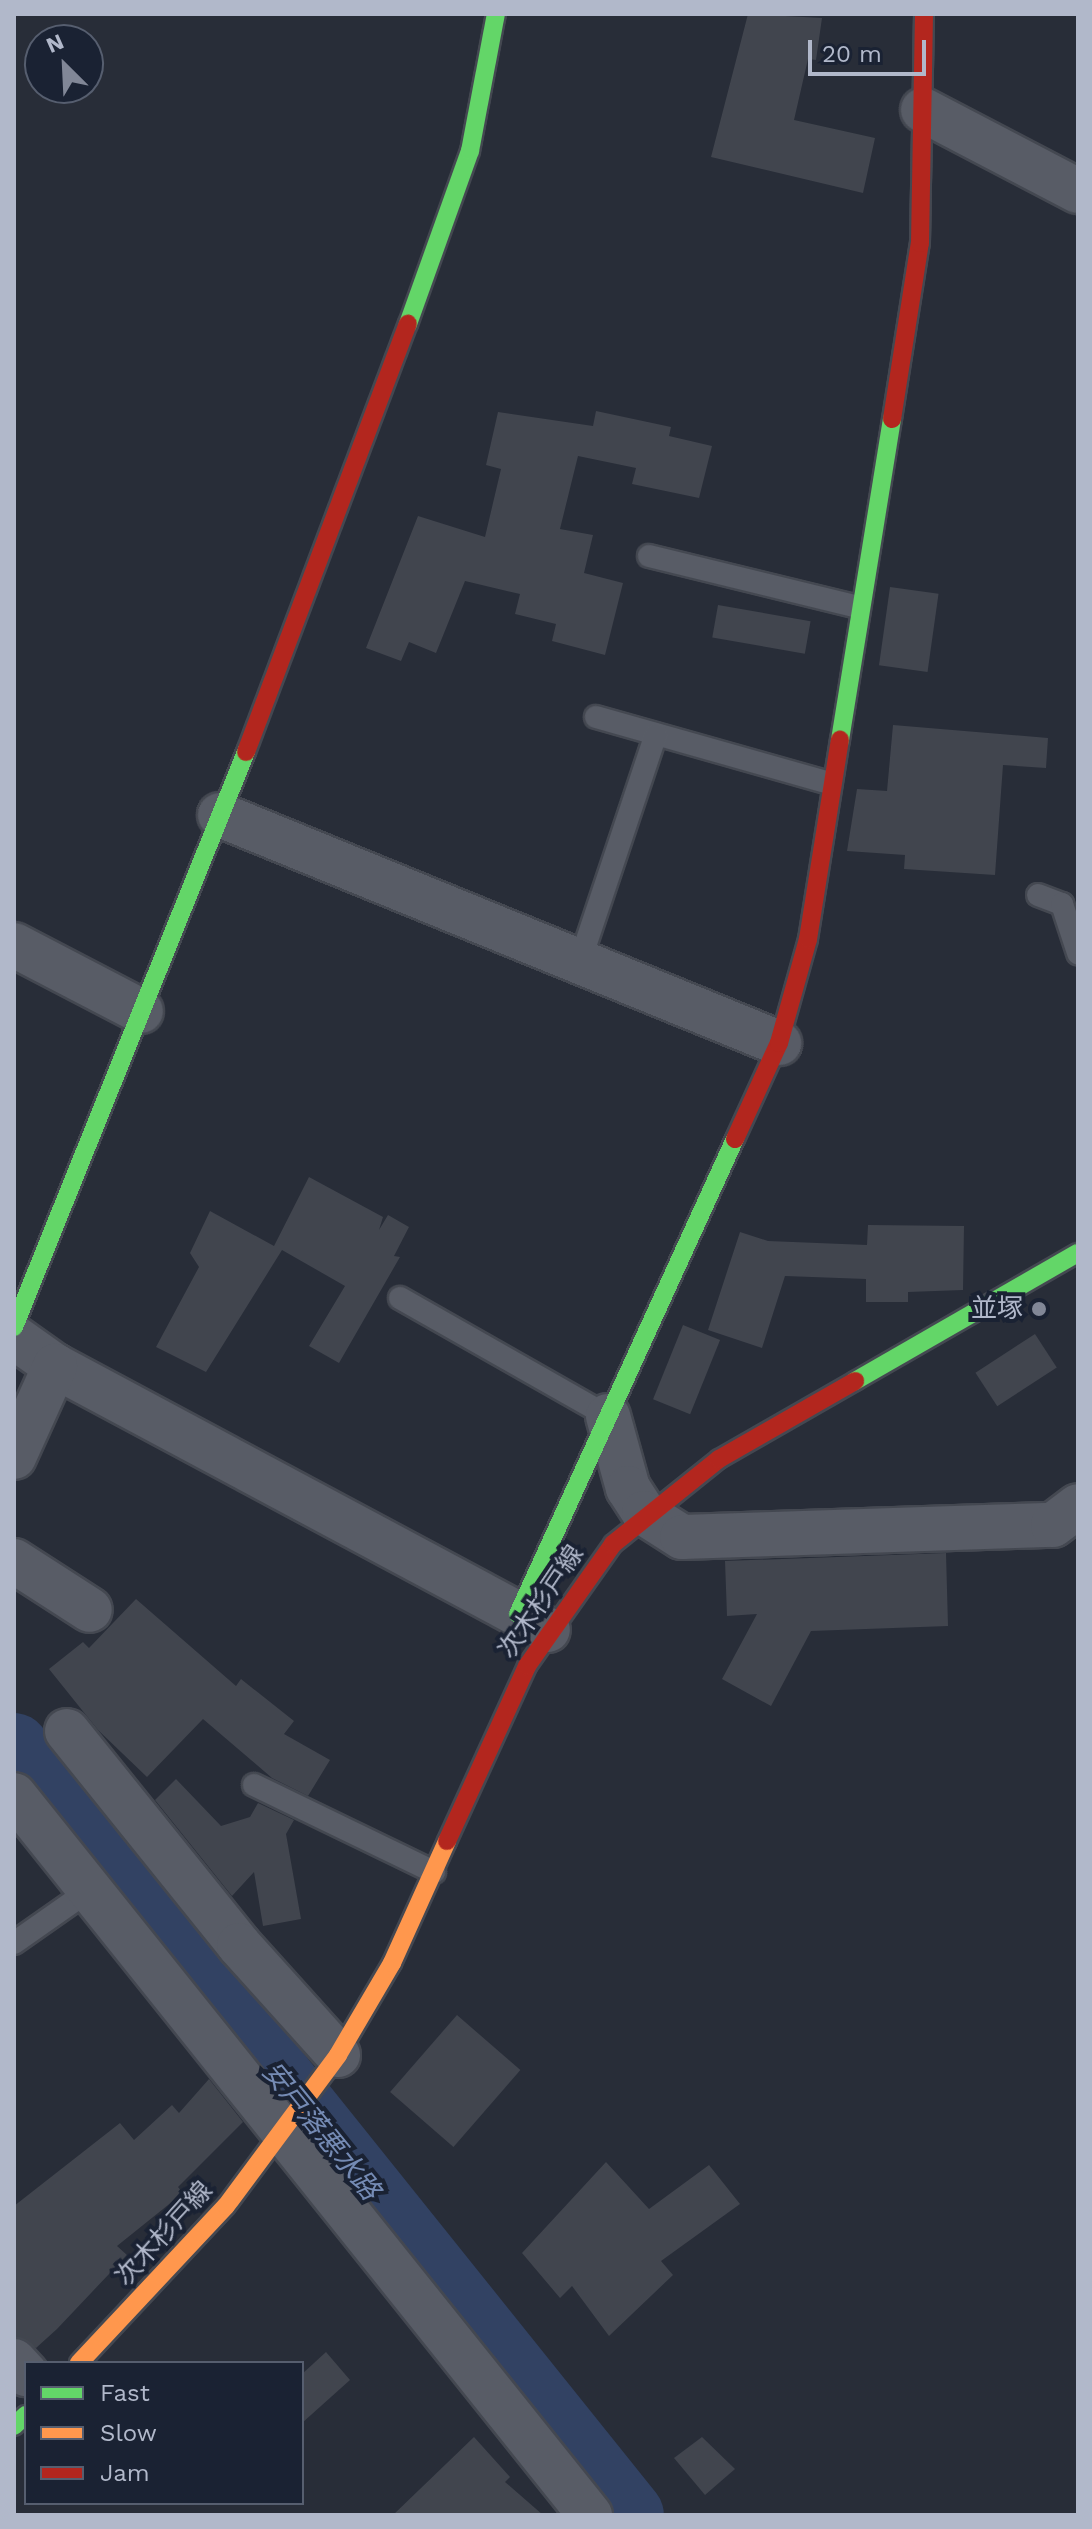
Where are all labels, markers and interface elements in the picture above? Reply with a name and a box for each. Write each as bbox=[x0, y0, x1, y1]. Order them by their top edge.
north arrow bbox=[24, 24, 104, 104]
scale bar bbox=[812, 24, 930, 74]
text: N bbox=[42, 29, 67, 58]
text: 20 m bbox=[822, 40, 882, 68]
place label: 並塚 bbox=[971, 1293, 1023, 1325]
marker: 並塚 bbox=[1030, 1300, 1048, 1318]
street label: 次木杉戸線 bbox=[492, 1539, 590, 1665]
water label: 安戸落悪水路 bbox=[255, 2055, 387, 2207]
street label: 次木杉戸線 bbox=[109, 2175, 219, 2293]
legend bbox=[24, 2361, 304, 2505]
text: Fast bbox=[100, 2379, 150, 2407]
text: Slow bbox=[100, 2419, 157, 2447]
text: Jam bbox=[100, 2459, 150, 2487]

